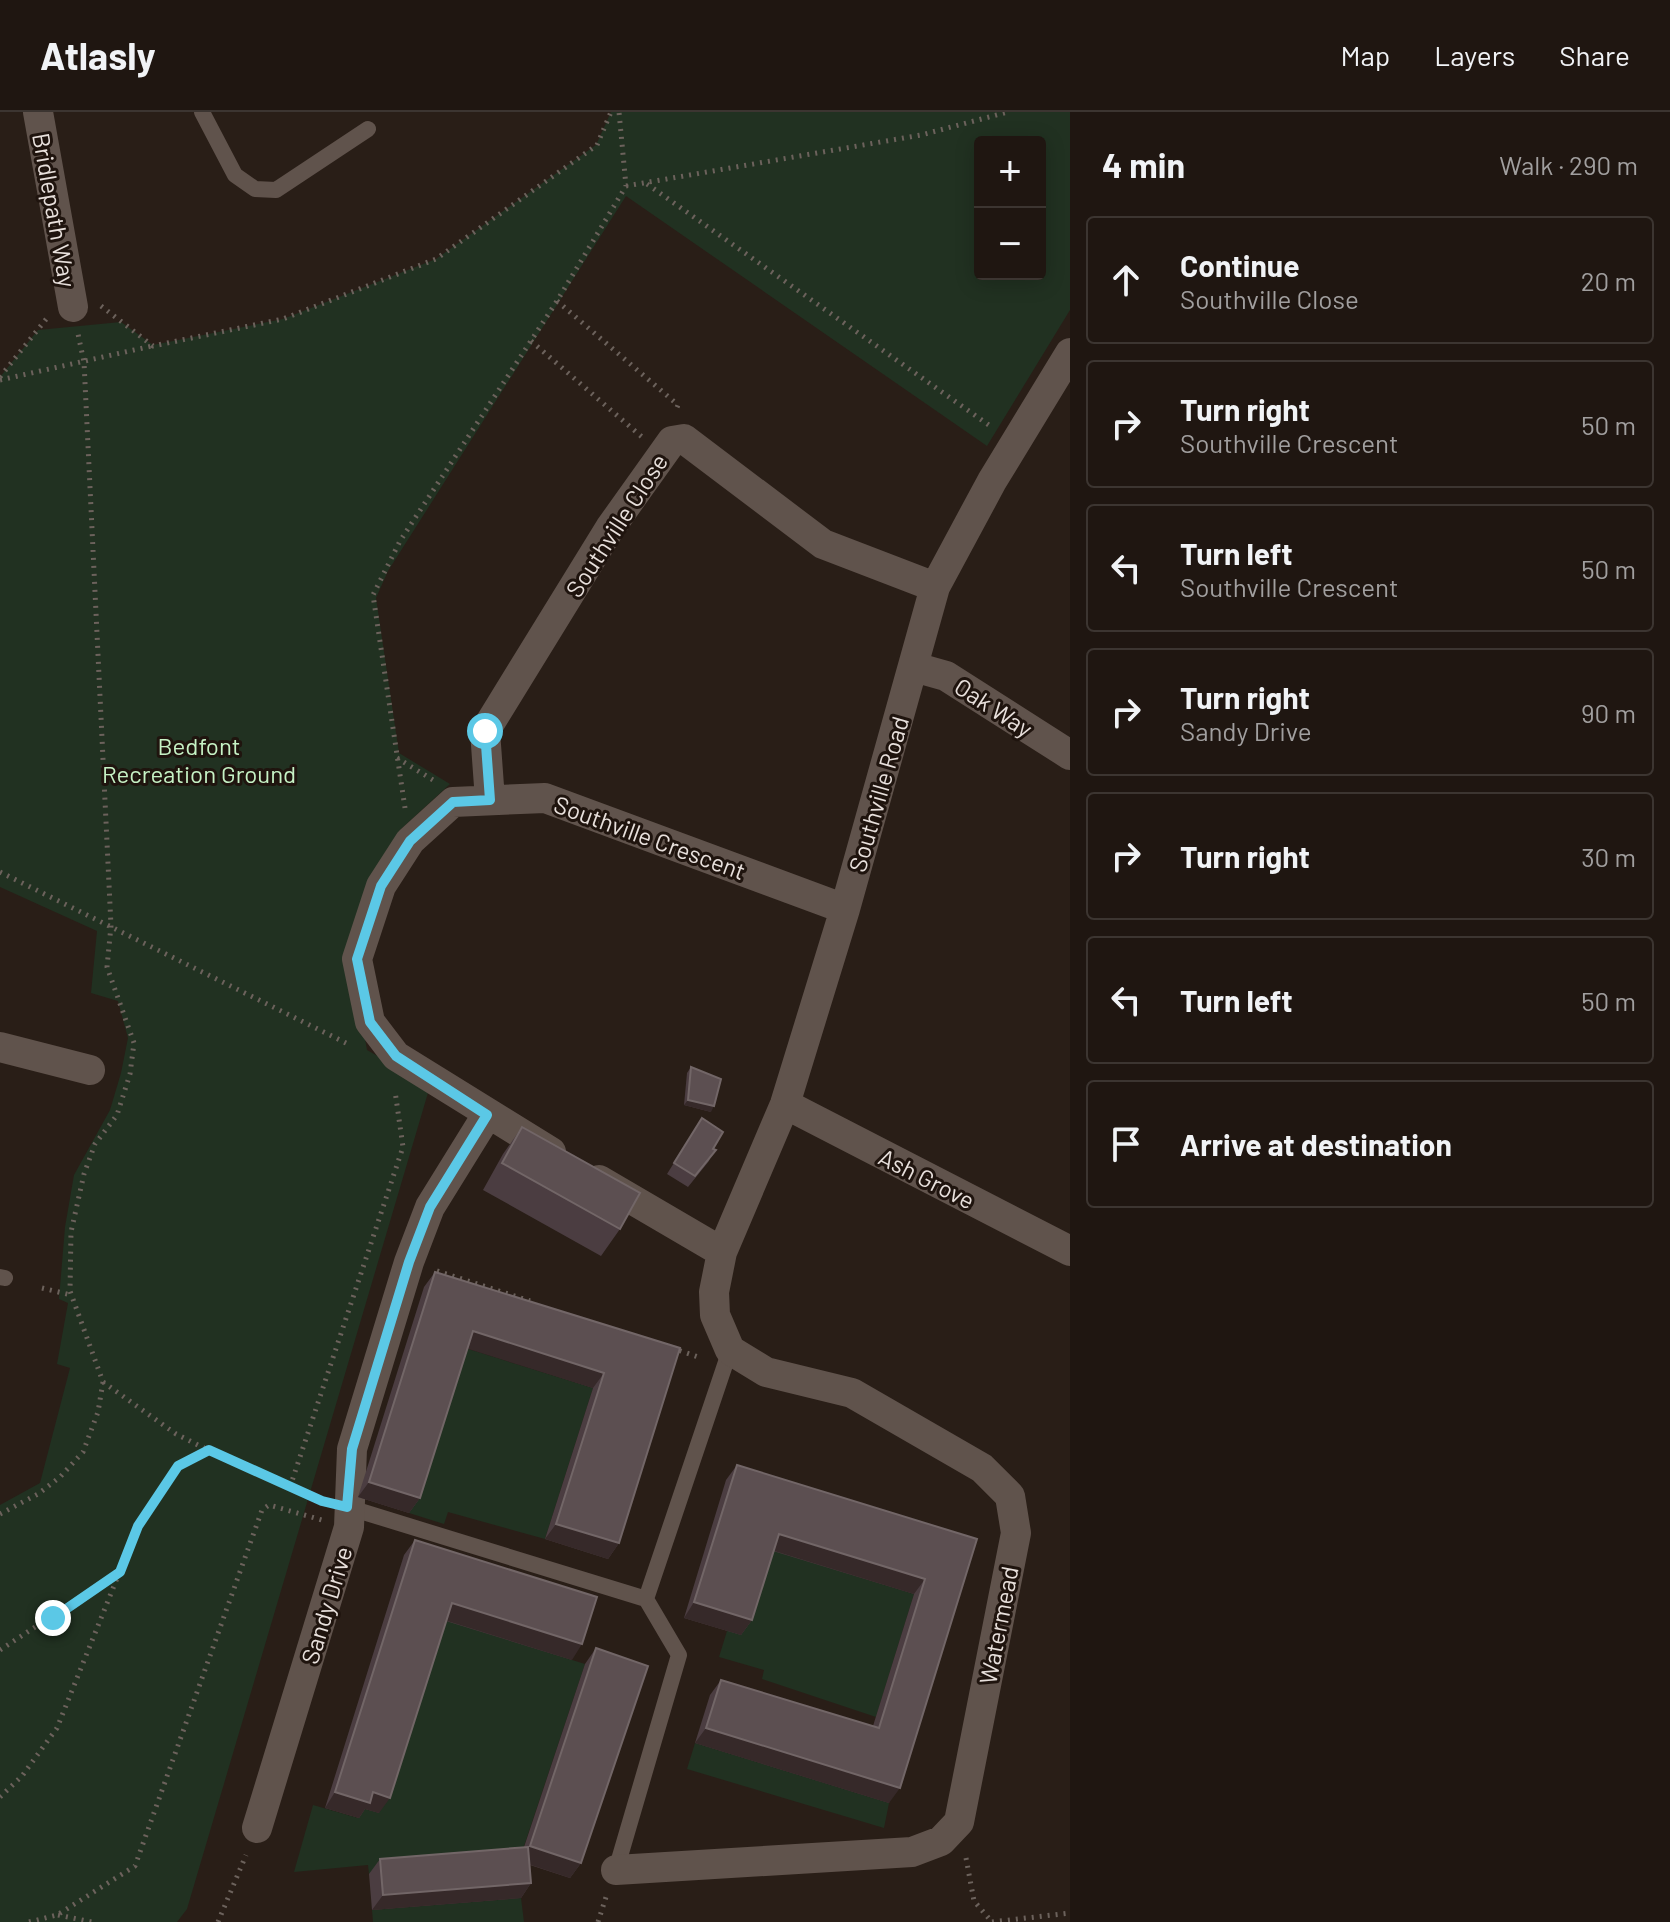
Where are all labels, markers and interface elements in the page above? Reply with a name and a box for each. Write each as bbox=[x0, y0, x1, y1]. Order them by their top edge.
text: Atlasly bbox=[40, 32, 156, 78]
text: Map bbox=[1340, 38, 1390, 72]
text: Layers bbox=[1434, 38, 1515, 72]
text: Share bbox=[1559, 38, 1630, 72]
street label: Bridlepath Way bbox=[27, 131, 83, 289]
map controls bbox=[974, 136, 1046, 280]
button: + bbox=[974, 136, 1046, 208]
text: 4 min bbox=[1102, 144, 1185, 185]
text: Walk · 290 m bbox=[1499, 149, 1638, 180]
button: − bbox=[974, 208, 1046, 280]
text: Continue bbox=[1180, 247, 1300, 283]
icon: ahead bbox=[1104, 258, 1148, 302]
text: 20 m bbox=[1581, 265, 1636, 296]
text: Southville Close bbox=[1180, 283, 1359, 314]
text: Turn right bbox=[1180, 391, 1310, 427]
icon: right bbox=[1104, 402, 1148, 446]
text: 50 m bbox=[1581, 409, 1636, 440]
text: Southville Crescent bbox=[1180, 427, 1399, 458]
street label: Southville Close bbox=[559, 448, 673, 602]
text: Turn left bbox=[1180, 535, 1293, 571]
icon: left bbox=[1104, 546, 1148, 590]
text: 50 m bbox=[1581, 553, 1636, 584]
text: Southville Crescent bbox=[1180, 571, 1399, 602]
street label: Oak Way bbox=[950, 671, 1038, 743]
text: Turn right bbox=[1180, 679, 1310, 715]
icon: right bbox=[1104, 690, 1148, 734]
text: 90 m bbox=[1581, 697, 1636, 728]
route start bbox=[467, 713, 503, 749]
street label: Southville Road bbox=[842, 713, 914, 875]
text: Sandy Drive bbox=[1180, 715, 1312, 746]
park label: Bedfont Recreation Ground bbox=[102, 731, 296, 788]
street label: Southville Crescent bbox=[550, 789, 750, 885]
icon: right bbox=[1104, 834, 1148, 878]
text: Turn right bbox=[1180, 838, 1310, 874]
text: 30 m bbox=[1581, 841, 1636, 872]
icon: left bbox=[1104, 978, 1148, 1022]
text: Turn left bbox=[1180, 982, 1293, 1018]
text: 50 m bbox=[1581, 985, 1636, 1016]
icon: arrive bbox=[1104, 1122, 1148, 1166]
text: Arrive at destination bbox=[1180, 1126, 1452, 1162]
street label: Ash Grove bbox=[874, 1142, 980, 1214]
street label: Sandy Drive bbox=[294, 1543, 358, 1667]
street label: Watermead bbox=[972, 1563, 1024, 1687]
route end bbox=[35, 1600, 71, 1636]

